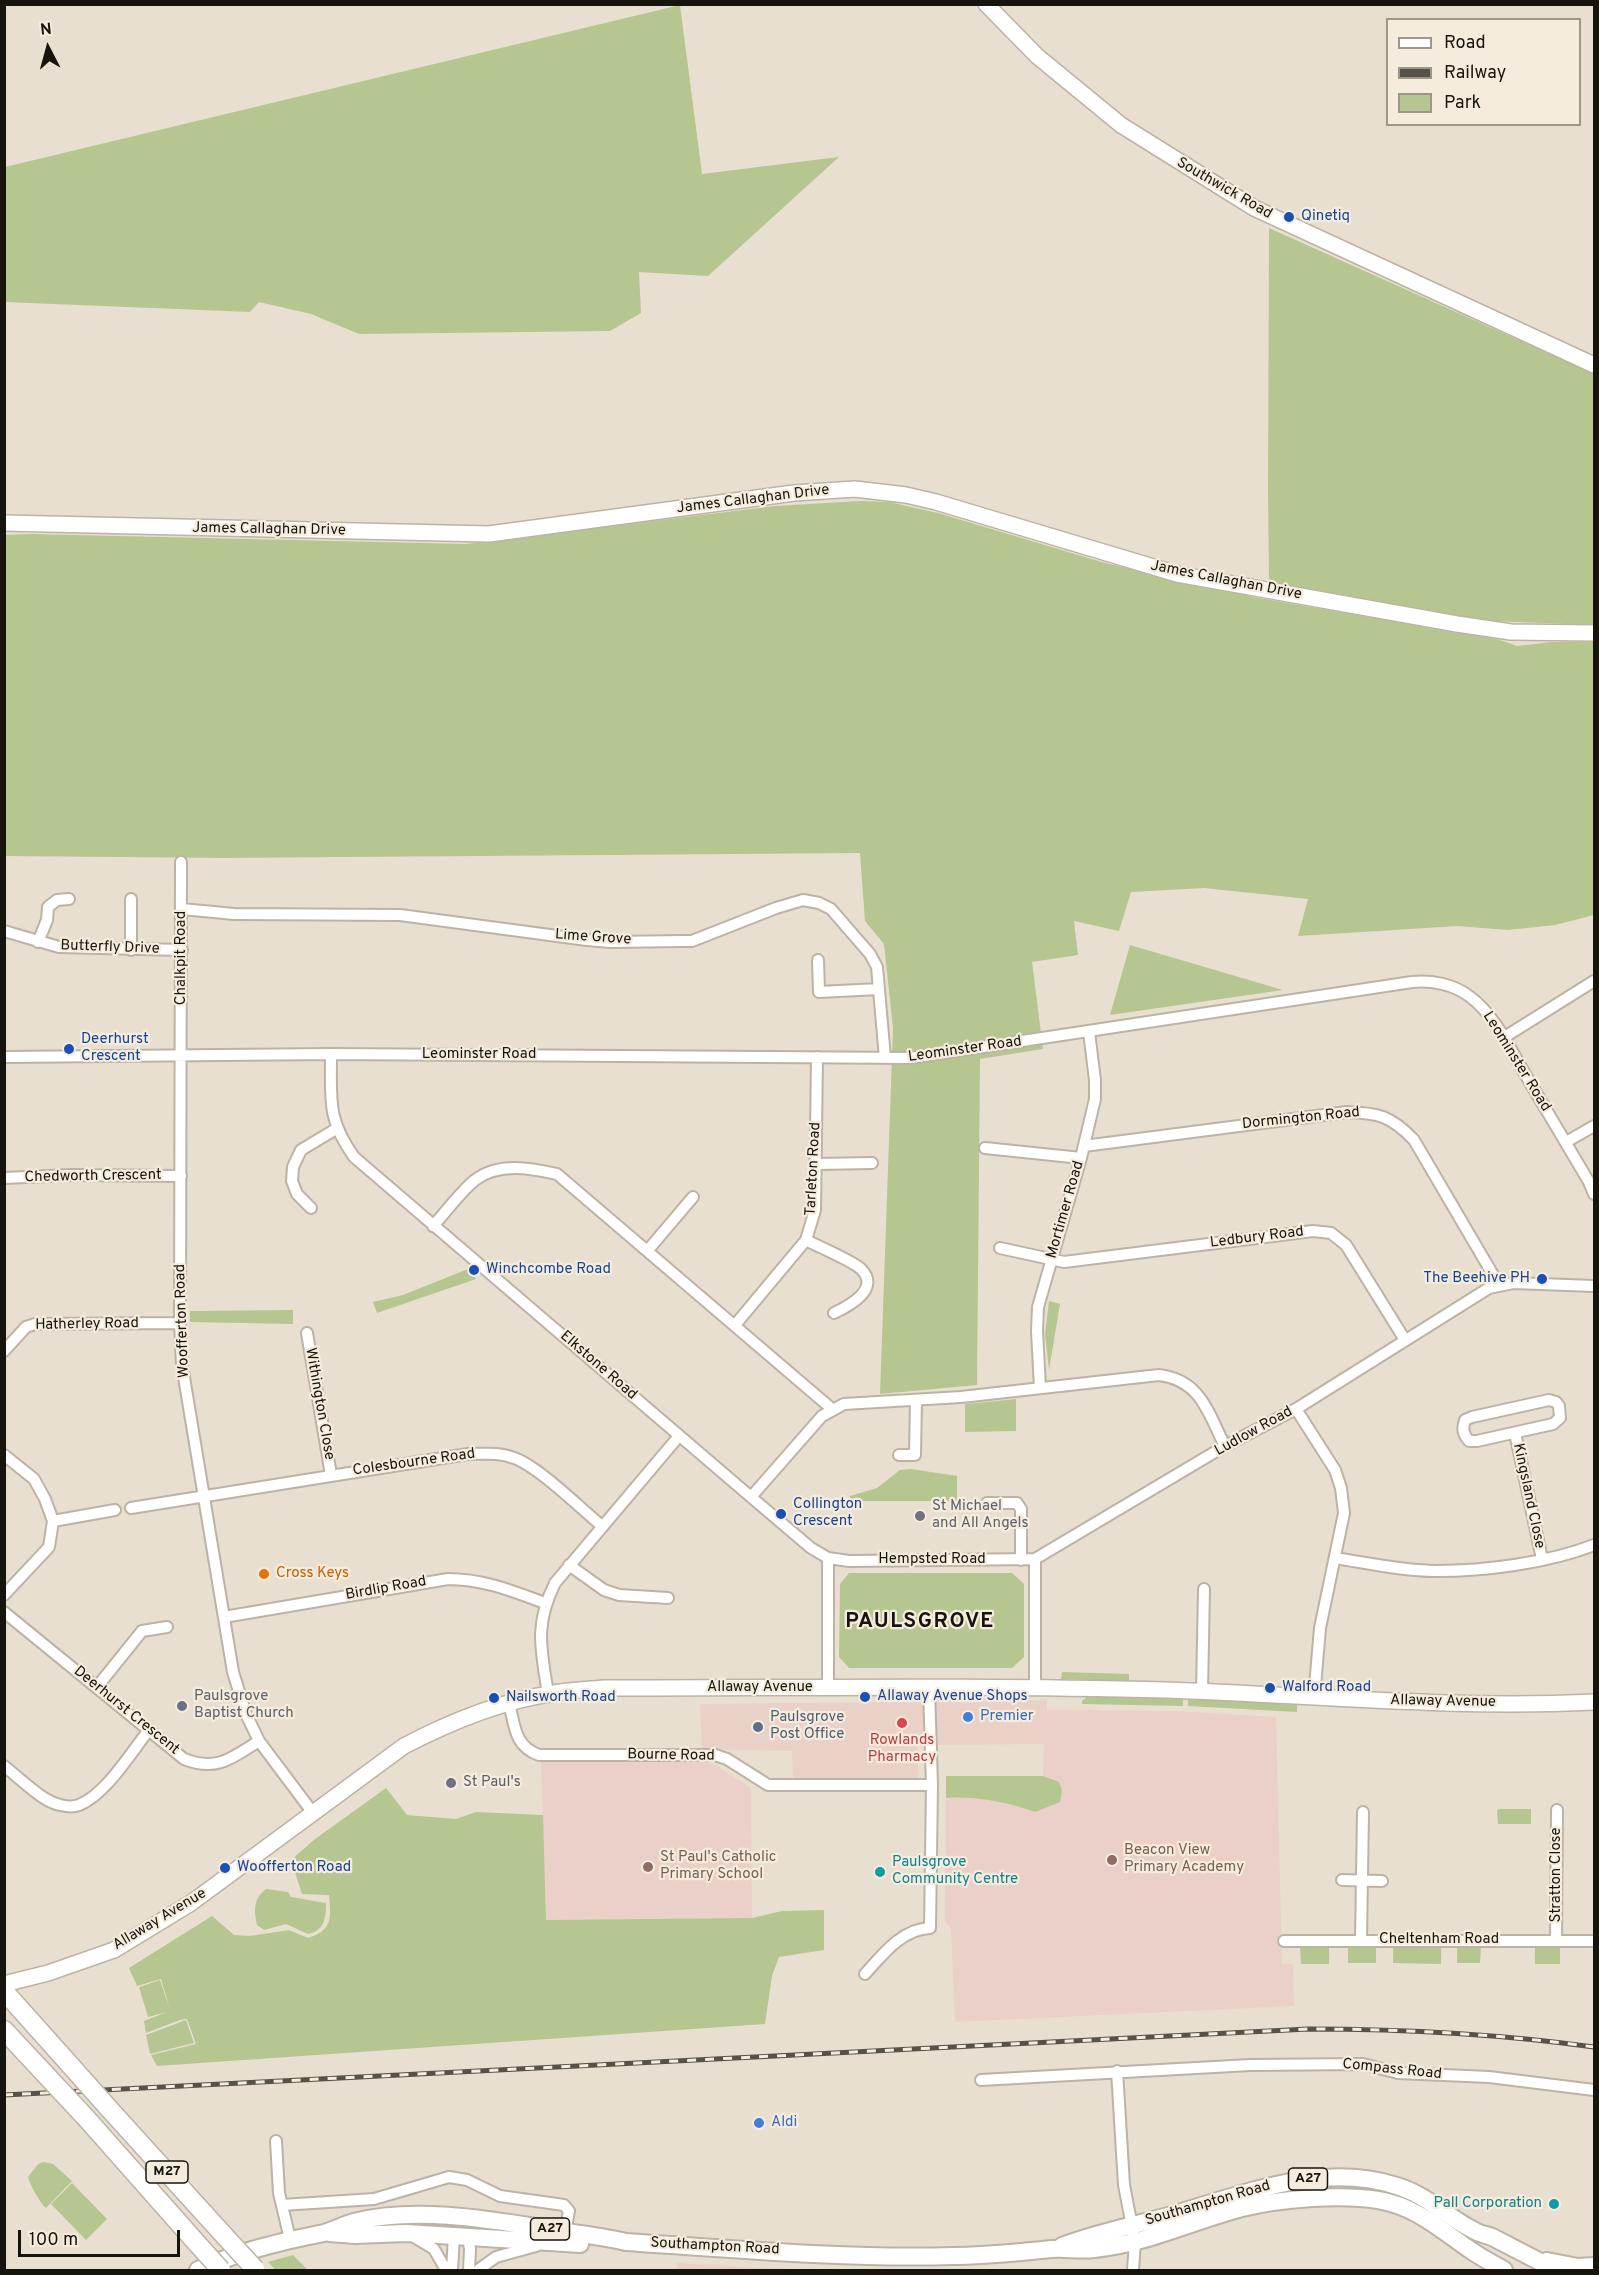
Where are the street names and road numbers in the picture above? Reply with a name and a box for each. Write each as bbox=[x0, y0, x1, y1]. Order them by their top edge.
street label: Southwick Road bbox=[1173, 154, 1275, 224]
street label: James Callaghan Drive bbox=[676, 482, 830, 518]
street label: James Callaghan Drive bbox=[192, 520, 346, 540]
street label: James Callaghan Drive bbox=[1149, 557, 1303, 605]
street label: Chalkpit Road bbox=[173, 911, 191, 1005]
street label: Lime Grove bbox=[554, 926, 632, 950]
street label: Butterfly Drive bbox=[60, 937, 160, 959]
street label: Leominster Road bbox=[1478, 1009, 1554, 1115]
street label: Leominster Road bbox=[907, 1033, 1023, 1067]
street label: Leominster Road bbox=[422, 1046, 536, 1064]
street label: Dormington Road bbox=[1241, 1104, 1361, 1134]
street label: Tarleton Road bbox=[803, 1122, 825, 1216]
street label: Mortimer Road bbox=[1043, 1159, 1089, 1261]
street label: Chedworth Crescent bbox=[24, 1167, 162, 1187]
street label: Ledbury Road bbox=[1209, 1223, 1305, 1253]
street label: Woofferton Road bbox=[172, 1264, 194, 1378]
street label: Hatherley Road bbox=[35, 1315, 139, 1335]
street label: Elkstone Road bbox=[556, 1328, 640, 1404]
street label: Withington Close bbox=[300, 1346, 338, 1462]
street label: Ludlow Road bbox=[1212, 1403, 1296, 1461]
street label: Kingsland Close bbox=[1508, 1442, 1548, 1550]
street label: Colesbourne Road bbox=[352, 1446, 476, 1480]
street label: Hempsted Road bbox=[878, 1551, 986, 1569]
street label: Birdlip Road bbox=[344, 1573, 428, 1605]
street label: Deerhurst Crescent bbox=[69, 1663, 183, 1759]
street label: Allaway Avenue bbox=[707, 1679, 813, 1697]
street label: Allaway Avenue bbox=[1390, 1692, 1496, 1712]
street label: Bourne Road bbox=[627, 1746, 715, 1766]
street label: Stratton Close bbox=[1548, 1827, 1566, 1923]
street label: Allaway Avenue bbox=[110, 1885, 210, 1955]
street label: Cheltenham Road bbox=[1379, 1931, 1499, 1949]
street label: Compass Road bbox=[1341, 2056, 1443, 2084]
road number: M27 bbox=[146, 2161, 188, 2183]
road number: A27 bbox=[1288, 2168, 1328, 2190]
street label: Southampton Road bbox=[1143, 2178, 1273, 2230]
road number: A27 bbox=[530, 2218, 570, 2240]
street label: Southampton Road bbox=[650, 2235, 780, 2259]

